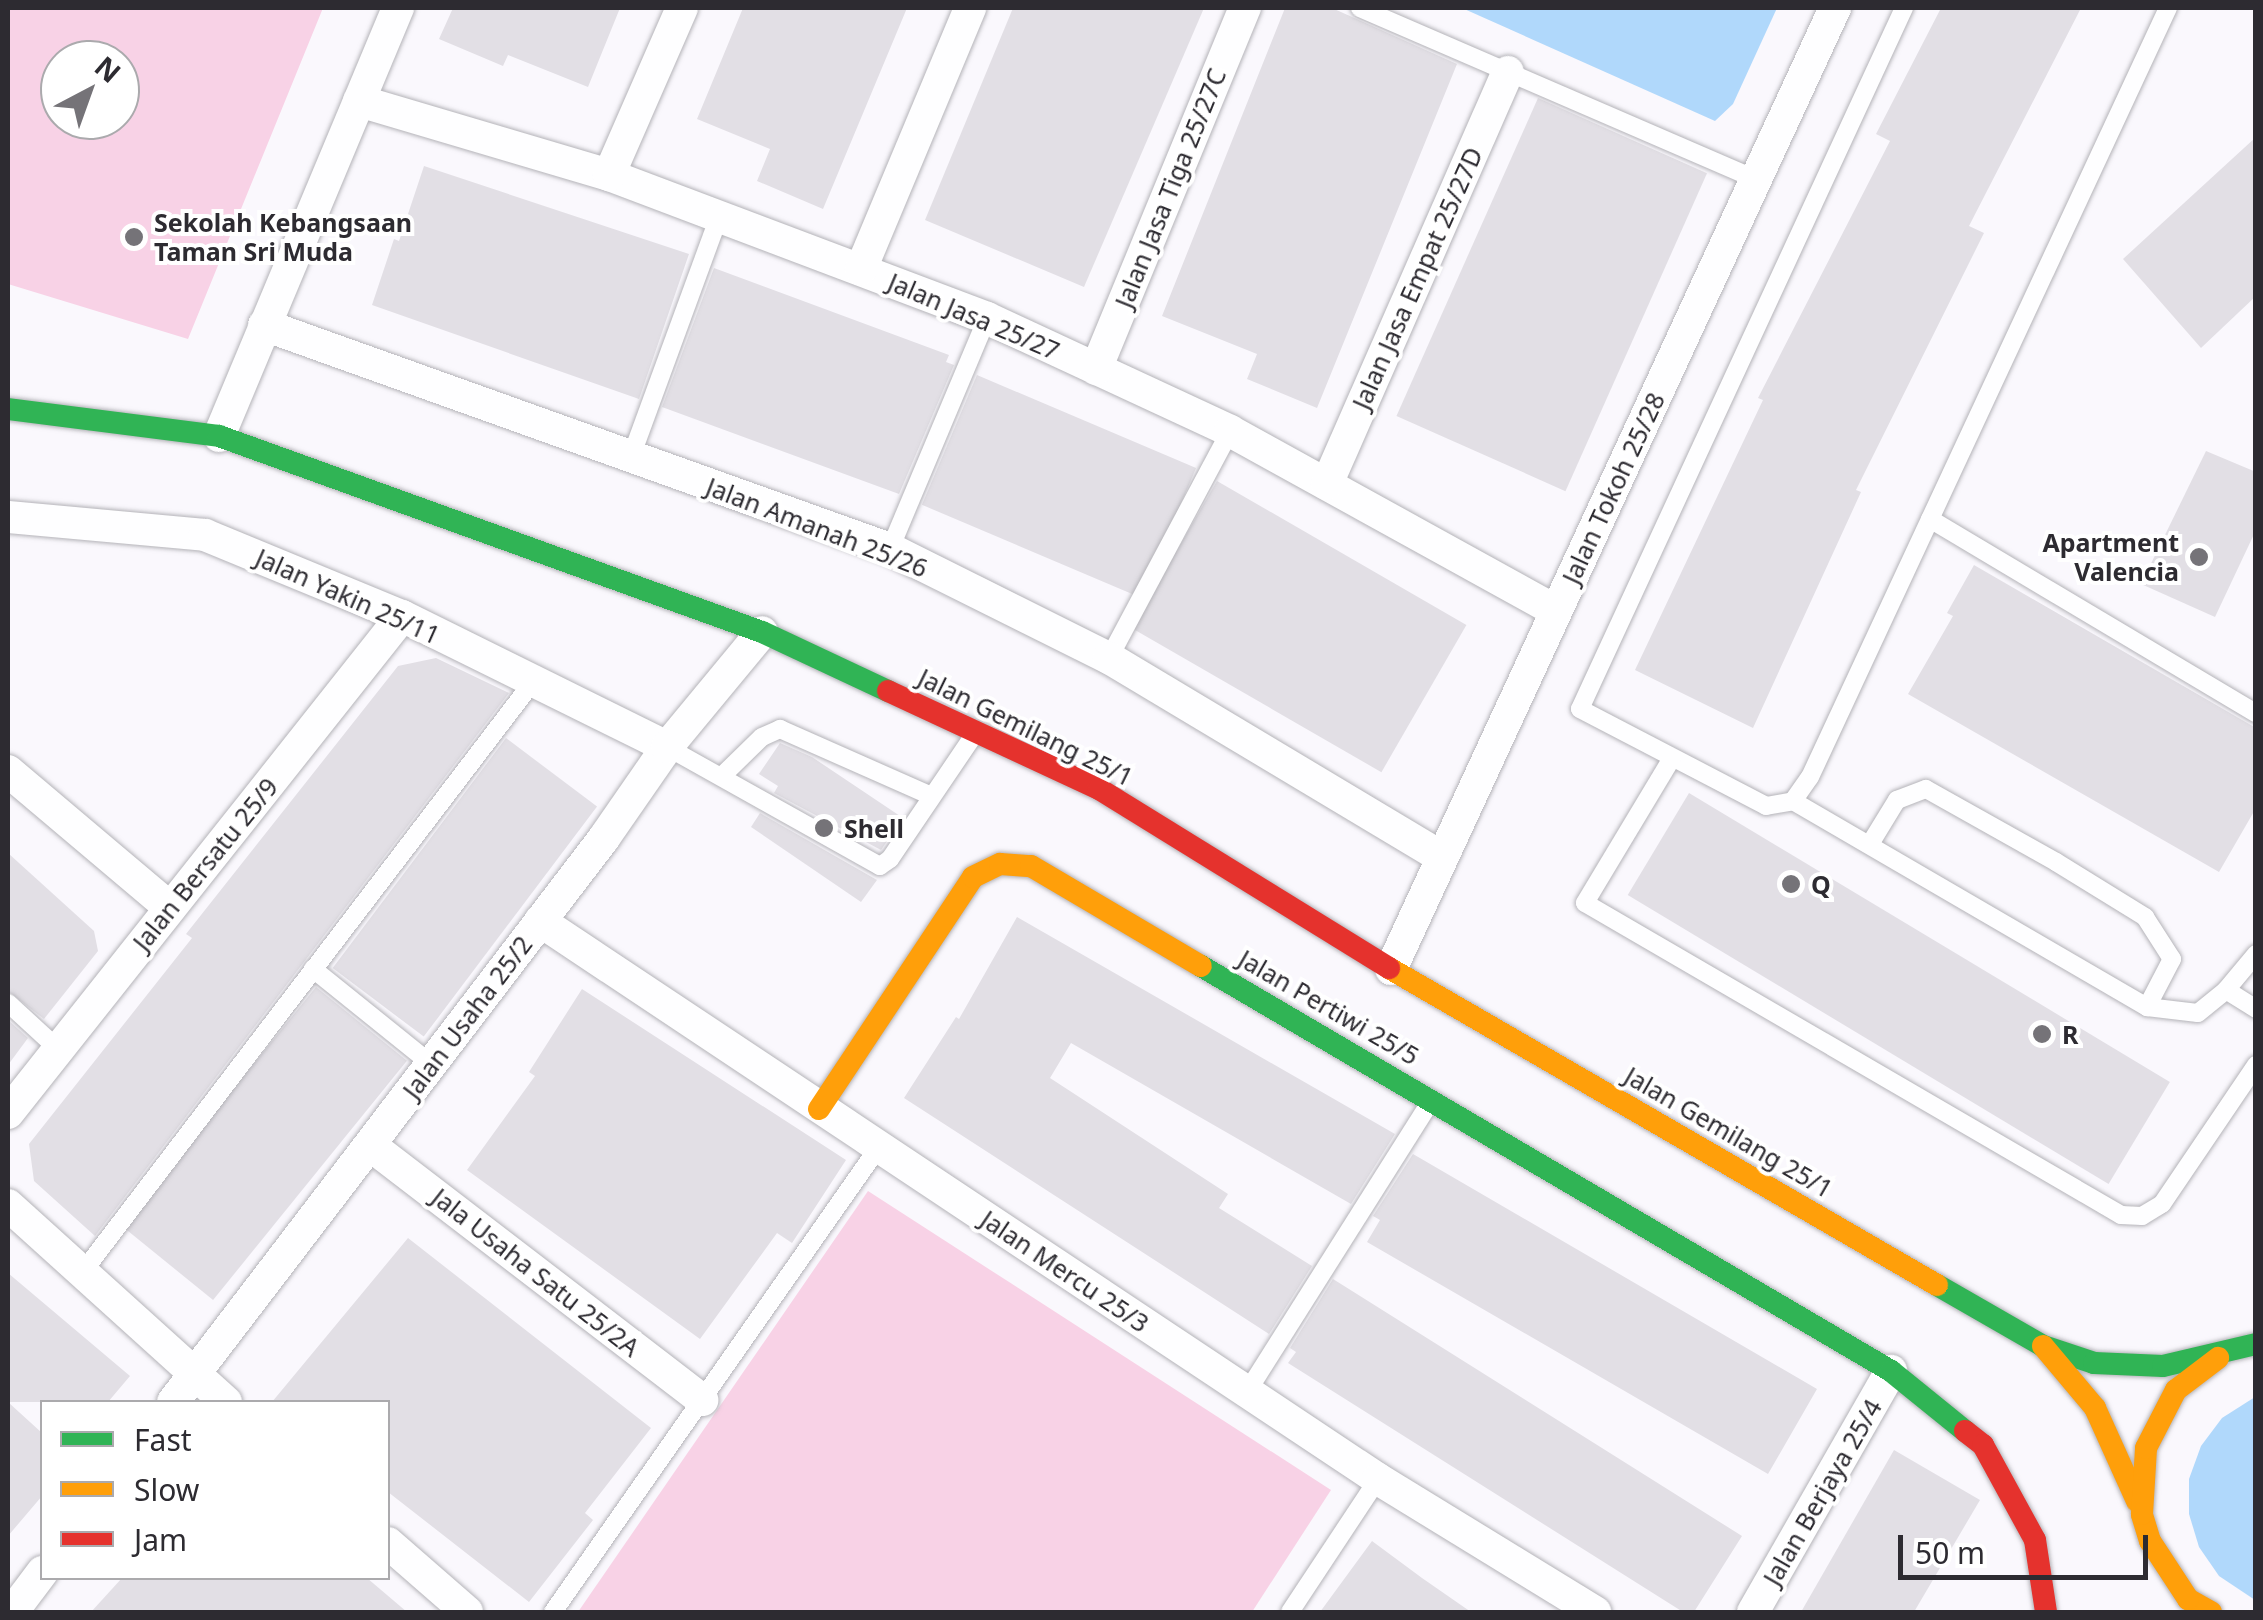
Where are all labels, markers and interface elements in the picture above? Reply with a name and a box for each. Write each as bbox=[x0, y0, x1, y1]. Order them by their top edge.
north arrow bbox=[40, 40, 140, 140]
text: N bbox=[87, 47, 129, 91]
street label: Jalan Jasa Tiga 25/27C bbox=[1108, 64, 1232, 312]
street label: Jalan Jasa Empat 25/27D bbox=[1346, 142, 1488, 414]
place label: Sekolah Kebangsaan Taman Sri Muda bbox=[154, 208, 412, 267]
marker: Sekolah Kebangsaan Taman Sri Muda bbox=[123, 226, 145, 248]
street label: Jalan Jasa 25/27 bbox=[884, 266, 1064, 366]
street label: Jalan Tokoh 25/28 bbox=[1556, 388, 1670, 588]
street label: Jalan Amanah 25/26 bbox=[702, 471, 932, 583]
place label: Apartment Valencia bbox=[2043, 528, 2179, 587]
street label: Jalan Yakin 25/11 bbox=[251, 542, 445, 650]
marker: Apartment Valencia bbox=[2188, 546, 2210, 568]
street label: Jalan Gemilang 25/1 bbox=[914, 662, 1138, 792]
street label: Jalan Bersatu 25/9 bbox=[126, 772, 284, 956]
place label: Shell bbox=[844, 813, 904, 843]
marker: Shell bbox=[813, 817, 835, 839]
place label: Q bbox=[1811, 869, 1831, 899]
marker: Q bbox=[1780, 873, 1802, 895]
street label: Jalan Usaha 25/2 bbox=[396, 930, 538, 1104]
street label: Jalan Pertiwi 25/5 bbox=[1234, 943, 1424, 1071]
place label: R bbox=[2062, 1019, 2078, 1049]
marker: R bbox=[2031, 1023, 2053, 1045]
street label: Jalan Gemilang 25/1 bbox=[1620, 1060, 1838, 1204]
street label: Jala Usaha Satu 25/2A bbox=[426, 1182, 646, 1362]
street label: Jalan Mercu 25/3 bbox=[975, 1204, 1155, 1338]
street label: Jalan Berjaya 25/4 bbox=[1757, 1394, 1887, 1590]
legend bbox=[40, 1400, 390, 1580]
text: Fast bbox=[134, 1419, 192, 1460]
text: Slow bbox=[134, 1469, 199, 1510]
scale bar bbox=[1903, 1515, 2153, 1577]
text: Jam bbox=[134, 1519, 187, 1560]
text: 50 m bbox=[1915, 1532, 1985, 1573]

